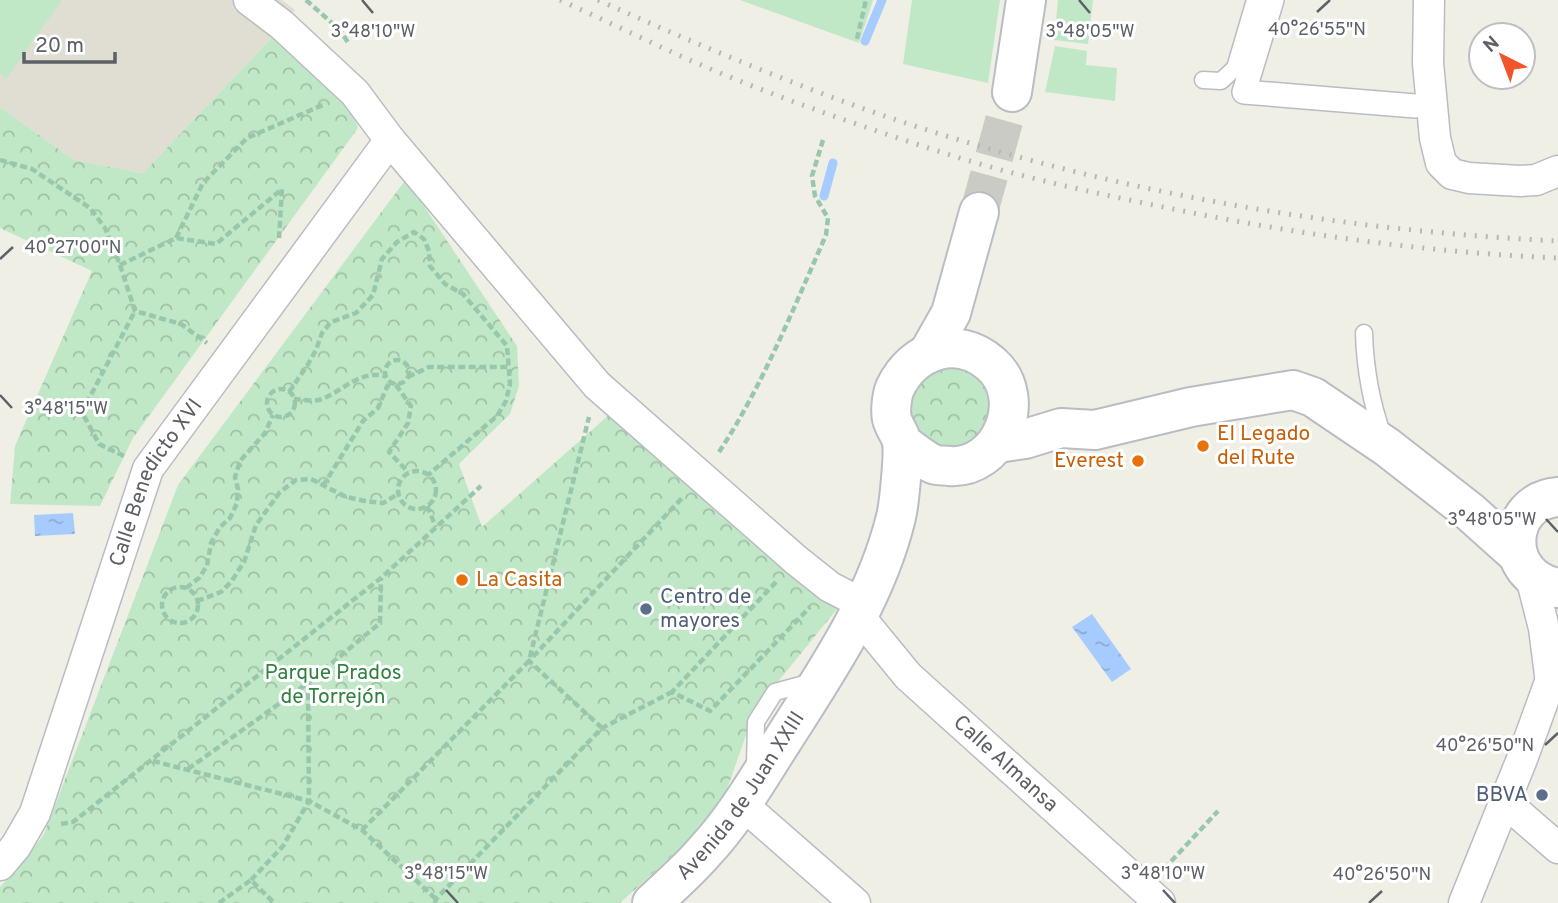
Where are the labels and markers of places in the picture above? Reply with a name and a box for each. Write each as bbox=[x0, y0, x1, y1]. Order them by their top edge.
place label: El Legado del Rute bbox=[1217, 421, 1310, 472]
marker: El Legado del Rute bbox=[1195, 438, 1211, 454]
place label: Everest bbox=[1054, 448, 1124, 475]
marker: Everest bbox=[1130, 453, 1146, 469]
place label: La Casita bbox=[476, 567, 562, 594]
marker: La Casita bbox=[454, 572, 470, 588]
place label: Centro de mayores bbox=[660, 584, 751, 635]
marker: Centro de mayores bbox=[638, 601, 654, 617]
place label: BBVA bbox=[1476, 782, 1528, 809]
marker: BBVA bbox=[1534, 787, 1550, 803]

